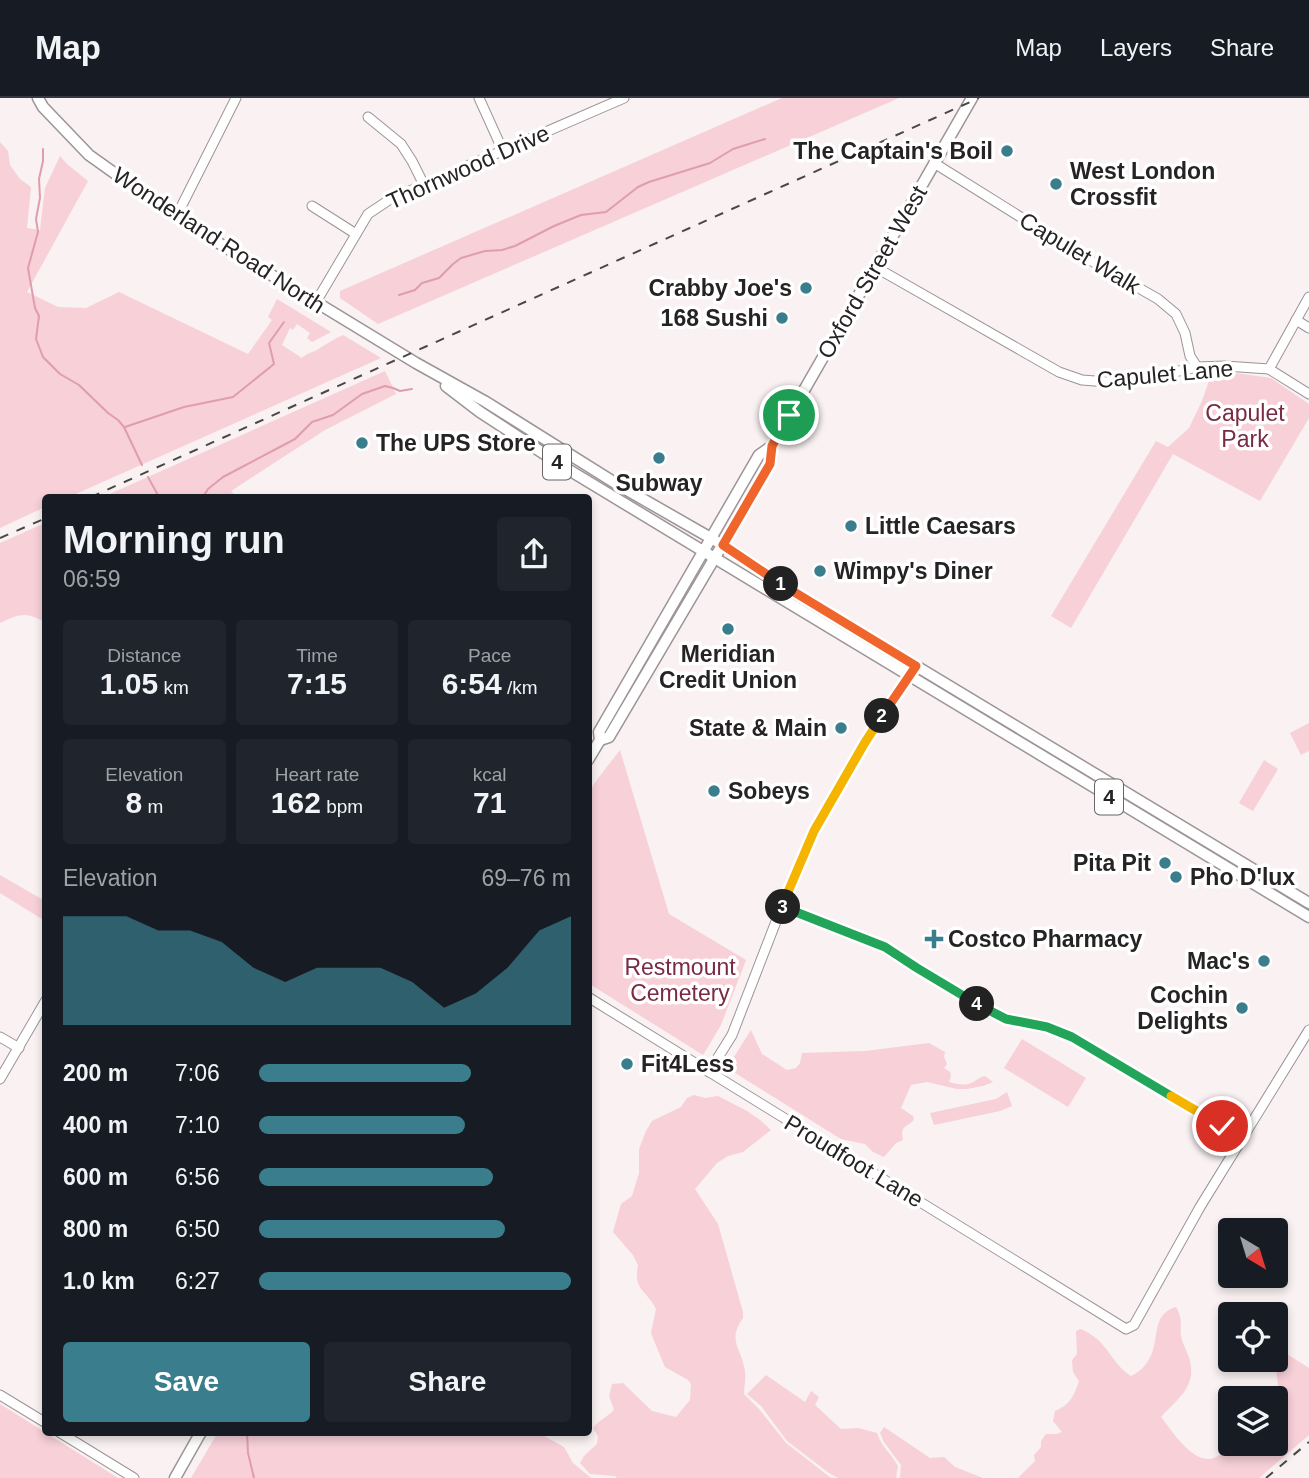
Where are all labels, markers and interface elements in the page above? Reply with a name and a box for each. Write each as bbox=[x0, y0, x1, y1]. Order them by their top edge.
text: Map bbox=[35, 29, 101, 66]
text: Map bbox=[1015, 34, 1062, 61]
text: Layers bbox=[1100, 34, 1172, 61]
text: Share bbox=[1210, 34, 1274, 61]
street label: Thornwood Drive bbox=[383, 120, 553, 214]
place label: The Captain's Boil bbox=[793, 138, 993, 164]
marker: The Captain's Boil bbox=[999, 143, 1015, 159]
place label: West London Crossfit bbox=[1070, 158, 1215, 210]
street label: Wonderland Road North bbox=[108, 162, 330, 318]
marker: West London Crossfit bbox=[1048, 176, 1064, 192]
street label: Oxford Street West bbox=[812, 180, 932, 363]
street label: Capulet Walk bbox=[1015, 207, 1145, 299]
place label: Crabby Joe's bbox=[648, 275, 792, 301]
marker: Crabby Joe's bbox=[798, 280, 814, 296]
place label: 168 Sushi bbox=[661, 305, 768, 331]
marker: 168 Sushi bbox=[774, 310, 790, 326]
street label: Capulet Lane bbox=[1096, 355, 1234, 393]
pin bbox=[759, 385, 819, 445]
icon: arrive bbox=[770, 396, 808, 434]
park label: Capulet Park bbox=[1205, 400, 1285, 452]
place label: The UPS Store bbox=[376, 430, 536, 456]
marker: The UPS Store bbox=[354, 435, 370, 451]
road number: 4 bbox=[543, 444, 571, 480]
marker: Subway bbox=[651, 450, 667, 466]
place label: Subway bbox=[616, 470, 703, 496]
place label: Little Caesars bbox=[865, 513, 1016, 539]
button: share bbox=[497, 517, 571, 591]
marker: Little Caesars bbox=[843, 518, 859, 534]
text: Morning run bbox=[63, 519, 285, 561]
place label: Wimpy's Diner bbox=[834, 558, 993, 584]
marker: Wimpy's Diner bbox=[812, 563, 828, 579]
text: 06:59 bbox=[63, 566, 121, 592]
pin: 1 bbox=[764, 566, 798, 602]
text: 1 bbox=[775, 573, 786, 594]
marker: Meridian Credit Union bbox=[720, 621, 736, 637]
place label: Meridian Credit Union bbox=[659, 641, 797, 693]
text: Distance bbox=[107, 645, 181, 666]
text: Time bbox=[296, 645, 338, 666]
text: Pace bbox=[468, 645, 511, 666]
text: 1.05 bbox=[100, 667, 158, 700]
text: 7:15 bbox=[287, 667, 347, 700]
text: 6:54 bbox=[442, 667, 502, 700]
text: km bbox=[158, 677, 189, 698]
text: /km bbox=[502, 677, 538, 698]
pin: 2 bbox=[864, 698, 900, 734]
text: 2 bbox=[876, 705, 887, 726]
place label: State & Main bbox=[689, 715, 827, 741]
marker: State & Main bbox=[833, 720, 849, 736]
text: Elevation bbox=[105, 764, 183, 785]
text: Heart rate bbox=[275, 764, 359, 785]
text: kcal bbox=[473, 764, 507, 785]
place label: Sobeys bbox=[728, 778, 810, 804]
road number: 4 bbox=[1095, 780, 1123, 814]
marker: Sobeys bbox=[706, 783, 722, 799]
text: 8 bbox=[125, 786, 142, 819]
text: 162 bbox=[271, 786, 321, 819]
text: 71 bbox=[473, 786, 506, 819]
text: m bbox=[142, 796, 163, 817]
text: bpm bbox=[321, 796, 363, 817]
place label: Pita Pit bbox=[1073, 850, 1151, 876]
marker: Pita Pit bbox=[1157, 855, 1173, 871]
place label: Pho D'lux bbox=[1190, 864, 1295, 890]
text: Elevation bbox=[63, 865, 158, 891]
text: 69–76 m bbox=[481, 865, 571, 891]
marker: Pho D'lux bbox=[1168, 869, 1184, 885]
pin: 3 bbox=[766, 890, 800, 924]
text: 3 bbox=[777, 896, 788, 917]
place label: Costco Pharmacy bbox=[948, 926, 1143, 952]
marker: Costco Pharmacy bbox=[926, 931, 942, 947]
place label: Mac's bbox=[1187, 948, 1250, 974]
marker: Mac's bbox=[1256, 953, 1272, 969]
park label: Restmount Cemetery bbox=[624, 954, 736, 1006]
place label: Cochin Delights bbox=[1137, 982, 1228, 1034]
pin: 4 bbox=[960, 986, 995, 1021]
text: 4 bbox=[971, 993, 982, 1014]
marker: Cochin Delights bbox=[1234, 1000, 1250, 1016]
place label: Fit4Less bbox=[641, 1051, 734, 1077]
marker: Fit4Less bbox=[619, 1056, 635, 1072]
text: 200 m bbox=[63, 1060, 128, 1086]
text: 7:06 bbox=[175, 1060, 220, 1086]
pin bbox=[1192, 1096, 1252, 1156]
icon: check bbox=[1203, 1107, 1241, 1145]
street label: Proudfoot Lane bbox=[780, 1109, 928, 1213]
text: 400 m bbox=[63, 1112, 128, 1138]
text: 7:10 bbox=[175, 1112, 220, 1138]
text: 600 m bbox=[63, 1164, 128, 1190]
text: 6:56 bbox=[175, 1164, 220, 1190]
text: 800 m bbox=[63, 1216, 128, 1242]
text: 6:50 bbox=[175, 1216, 220, 1242]
north arrow bbox=[1218, 1218, 1288, 1288]
map controls bbox=[1218, 1218, 1288, 1456]
text: 1.0 km bbox=[63, 1268, 135, 1294]
text: 6:27 bbox=[175, 1268, 220, 1294]
button: locate bbox=[1218, 1302, 1288, 1372]
button: Save bbox=[63, 1342, 310, 1422]
button: Share bbox=[324, 1342, 571, 1422]
button: layers bbox=[1218, 1386, 1288, 1456]

